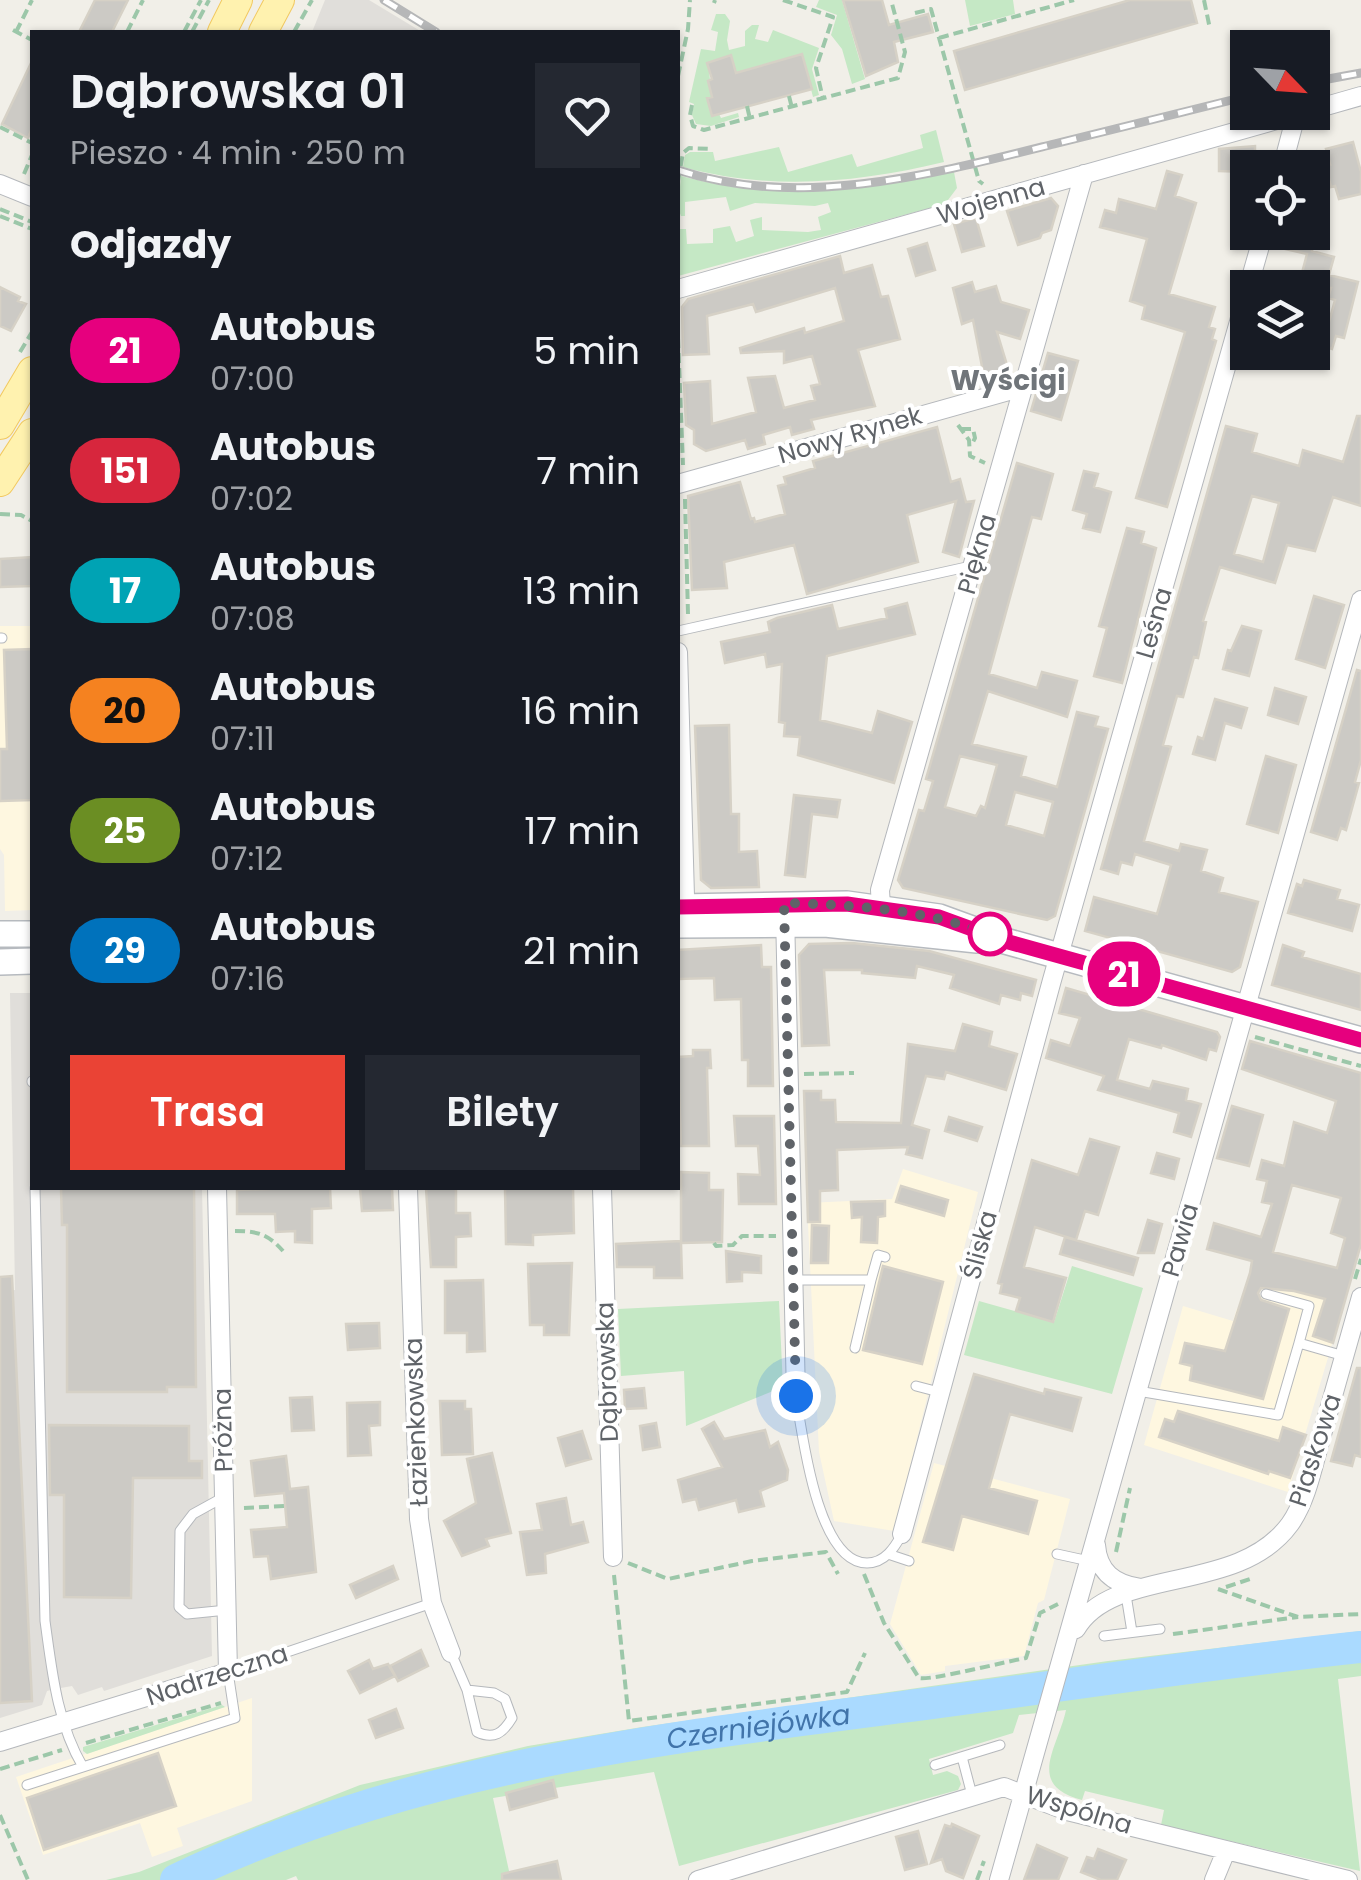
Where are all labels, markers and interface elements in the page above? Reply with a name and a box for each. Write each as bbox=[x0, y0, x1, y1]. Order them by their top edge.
north arrow bbox=[1230, 30, 1330, 130]
map controls bbox=[1230, 30, 1330, 370]
text: Dąbrowska 01 bbox=[70, 58, 407, 125]
button: heart bbox=[535, 63, 640, 168]
text: Pieszo · 4 min · 250 m bbox=[70, 130, 406, 175]
button: locate bbox=[1230, 150, 1330, 250]
street label: Wojenna bbox=[933, 169, 1049, 233]
text: Odjazdy bbox=[70, 218, 231, 271]
button: layers bbox=[1230, 270, 1330, 370]
text: Autobus bbox=[210, 300, 376, 353]
text: 5 min bbox=[533, 324, 640, 377]
text: 21 bbox=[108, 326, 142, 375]
text: 07:00 bbox=[210, 356, 295, 401]
district label: Wyścigi bbox=[950, 361, 1066, 400]
street label: Nowy Rynek bbox=[774, 398, 926, 472]
text: Autobus bbox=[210, 420, 376, 473]
text: 7 min bbox=[536, 444, 640, 497]
text: 151 bbox=[100, 446, 150, 495]
text: 07:02 bbox=[210, 476, 293, 521]
street label: Piękna bbox=[949, 510, 1005, 598]
text: Autobus bbox=[210, 540, 376, 593]
text: 13 min bbox=[523, 564, 640, 617]
text: 17 bbox=[109, 566, 141, 615]
street label: Leśna bbox=[1127, 583, 1181, 663]
text: 07:08 bbox=[210, 596, 295, 641]
text: Autobus bbox=[210, 660, 376, 713]
text: 16 min bbox=[521, 684, 640, 737]
text: 20 bbox=[104, 686, 146, 735]
text: 07:11 bbox=[210, 716, 275, 761]
text: Autobus bbox=[210, 780, 376, 833]
text: 17 min bbox=[524, 804, 640, 857]
text: 25 bbox=[104, 806, 146, 855]
text: 07:12 bbox=[210, 836, 283, 881]
text: Autobus bbox=[210, 900, 376, 953]
unlabelled marker bbox=[969, 913, 1011, 955]
text: 21 min bbox=[523, 924, 640, 977]
text: 29 bbox=[104, 926, 146, 975]
line badge: 21 bbox=[1079, 942, 1169, 1006]
text: 21 bbox=[1107, 950, 1141, 999]
text: 07:16 bbox=[210, 956, 285, 1001]
button: Trasa bbox=[70, 1055, 345, 1170]
button: Bilety bbox=[365, 1055, 640, 1170]
street label: Pawia bbox=[1153, 1199, 1207, 1281]
street label: Śliska bbox=[954, 1207, 1006, 1283]
street label: Dąbrowska bbox=[587, 1301, 627, 1443]
street label: Łazienkowska bbox=[396, 1337, 436, 1507]
your location bbox=[771, 1371, 821, 1421]
street label: Próżna bbox=[205, 1388, 241, 1472]
street label: Piaskowa bbox=[1280, 1389, 1350, 1511]
street label: Nadrzeczna bbox=[142, 1636, 292, 1714]
water label: Czerniejówka bbox=[664, 1694, 853, 1759]
street label: Wspólna bbox=[1022, 1777, 1136, 1843]

